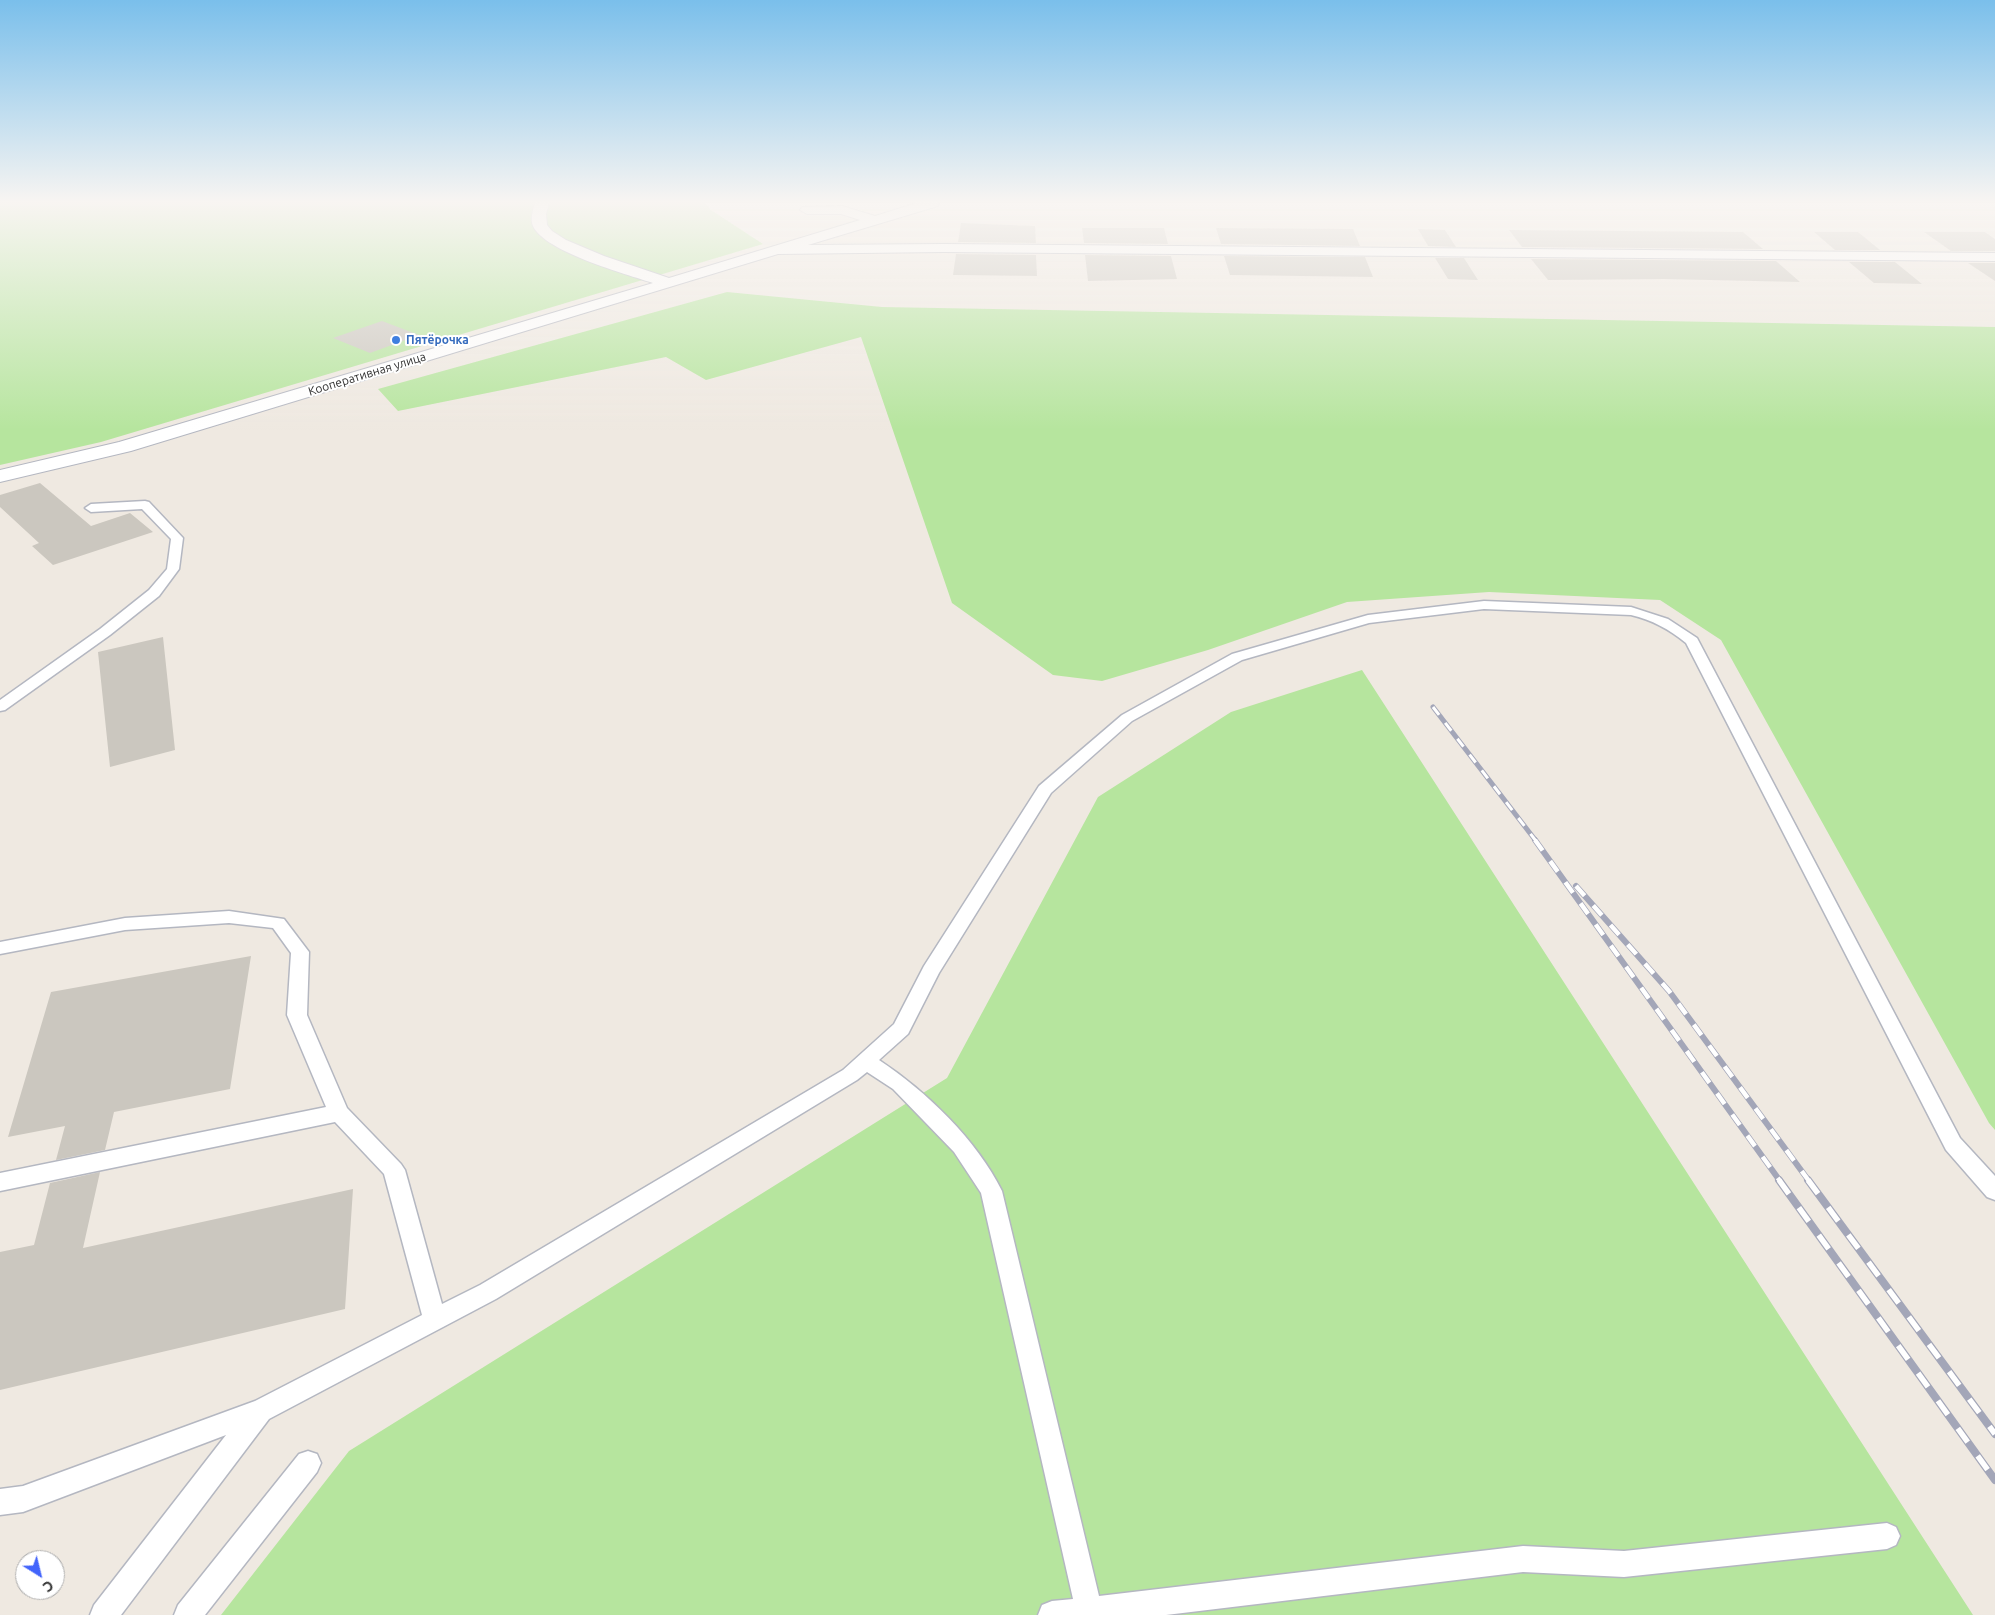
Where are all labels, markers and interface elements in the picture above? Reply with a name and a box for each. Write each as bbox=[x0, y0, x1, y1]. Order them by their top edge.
place label: Пятёрочка bbox=[406, 333, 469, 347]
marker: Пятёрочка bbox=[390, 334, 402, 346]
street label: Кооперативная улица bbox=[306, 349, 428, 399]
north arrow bbox=[15, 1550, 65, 1600]
text: С bbox=[40, 1577, 57, 1595]

